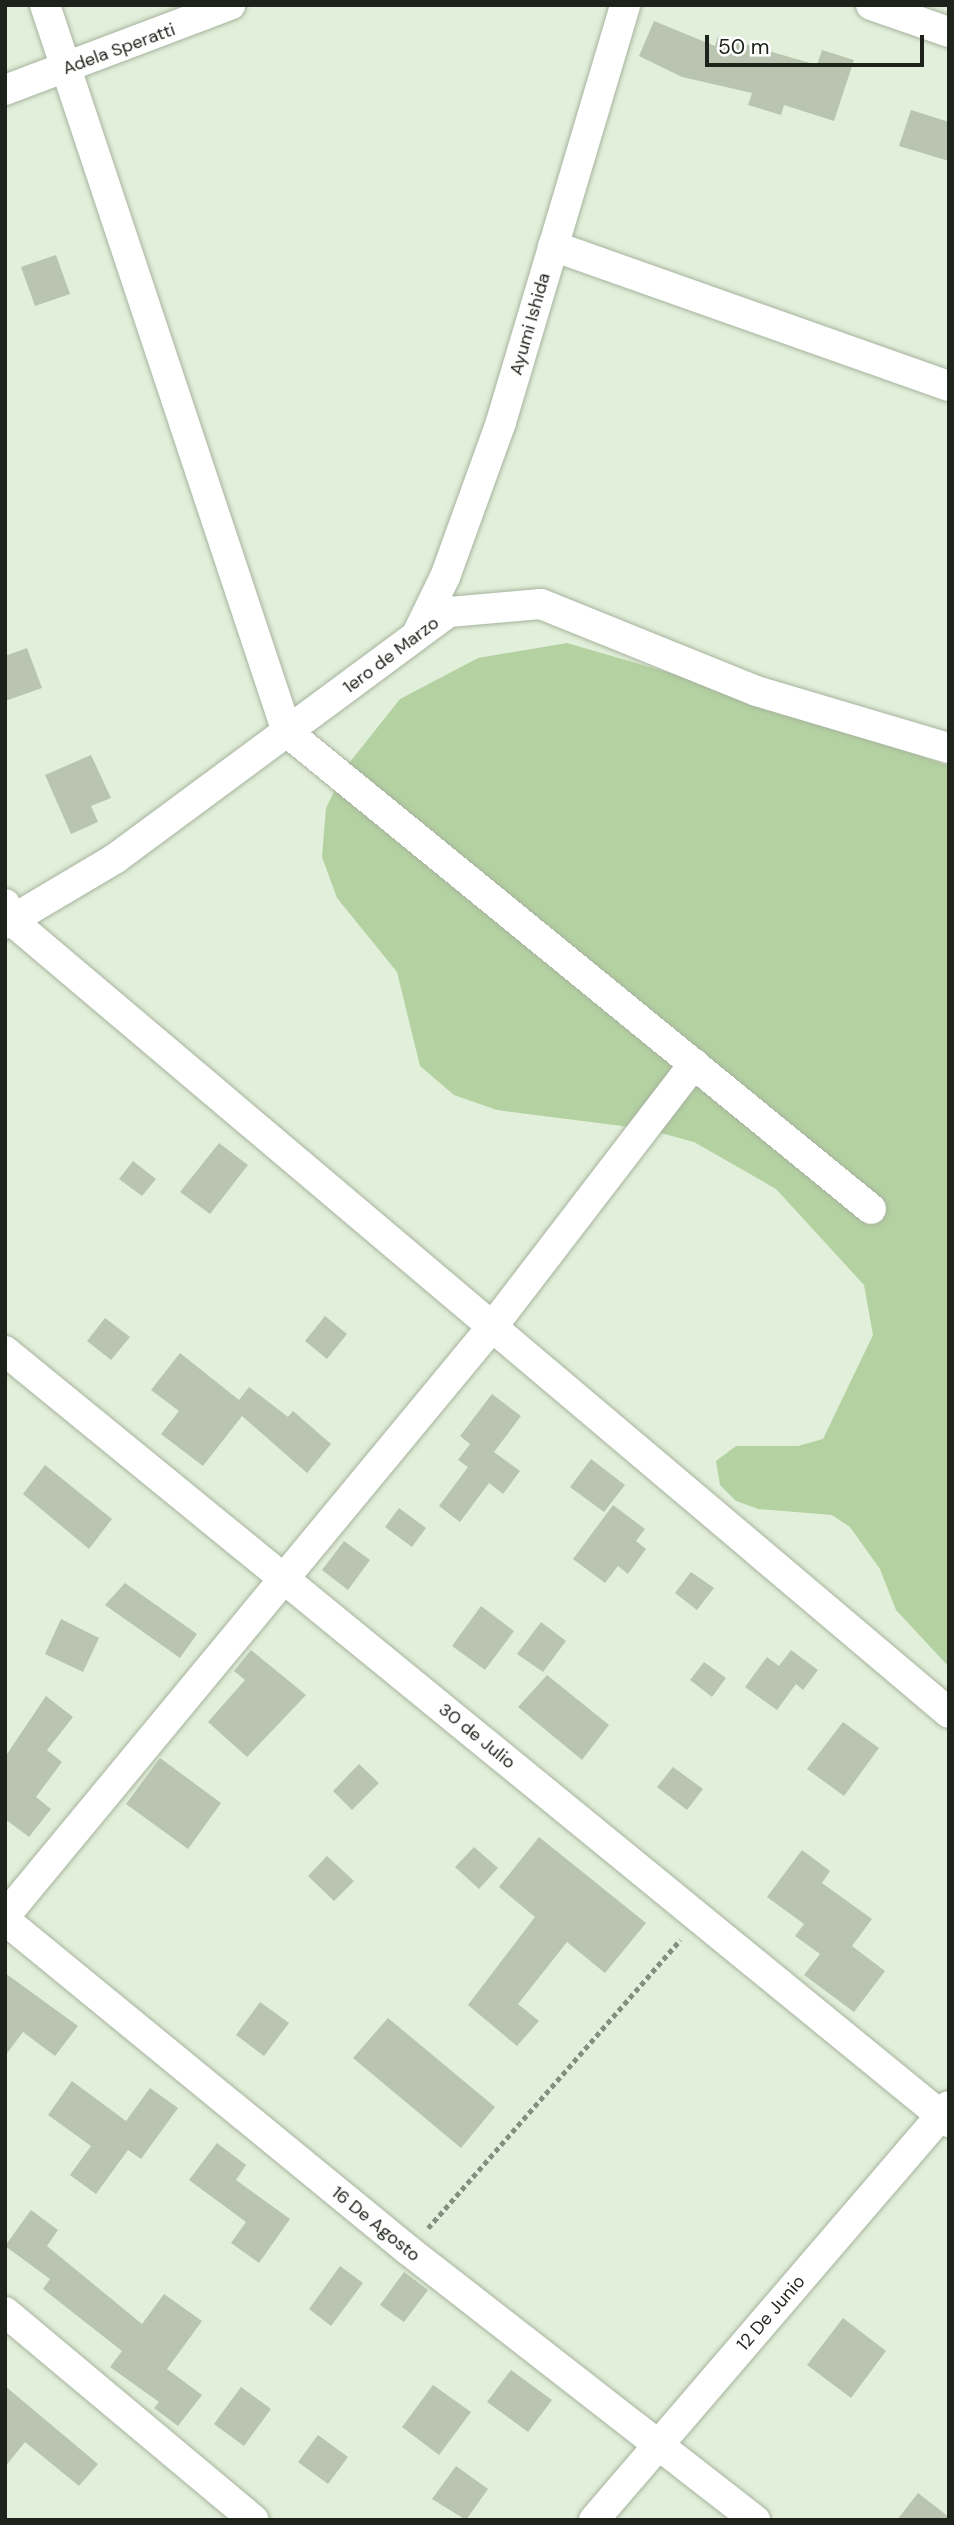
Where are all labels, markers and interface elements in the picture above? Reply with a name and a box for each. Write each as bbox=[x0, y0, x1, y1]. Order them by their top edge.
street label: Adela Speratti bbox=[60, 19, 178, 79]
scale bar bbox=[709, 21, 928, 65]
text: 50 m bbox=[718, 33, 769, 61]
street label: Ayumi Ishida bbox=[505, 270, 555, 378]
street label: 1ero de Marzo bbox=[339, 612, 443, 698]
street label: 30 de Julio bbox=[434, 1699, 520, 1773]
street label: 16 De Agosto bbox=[327, 2182, 425, 2266]
street label: 12 De Junio bbox=[732, 2271, 810, 2355]

